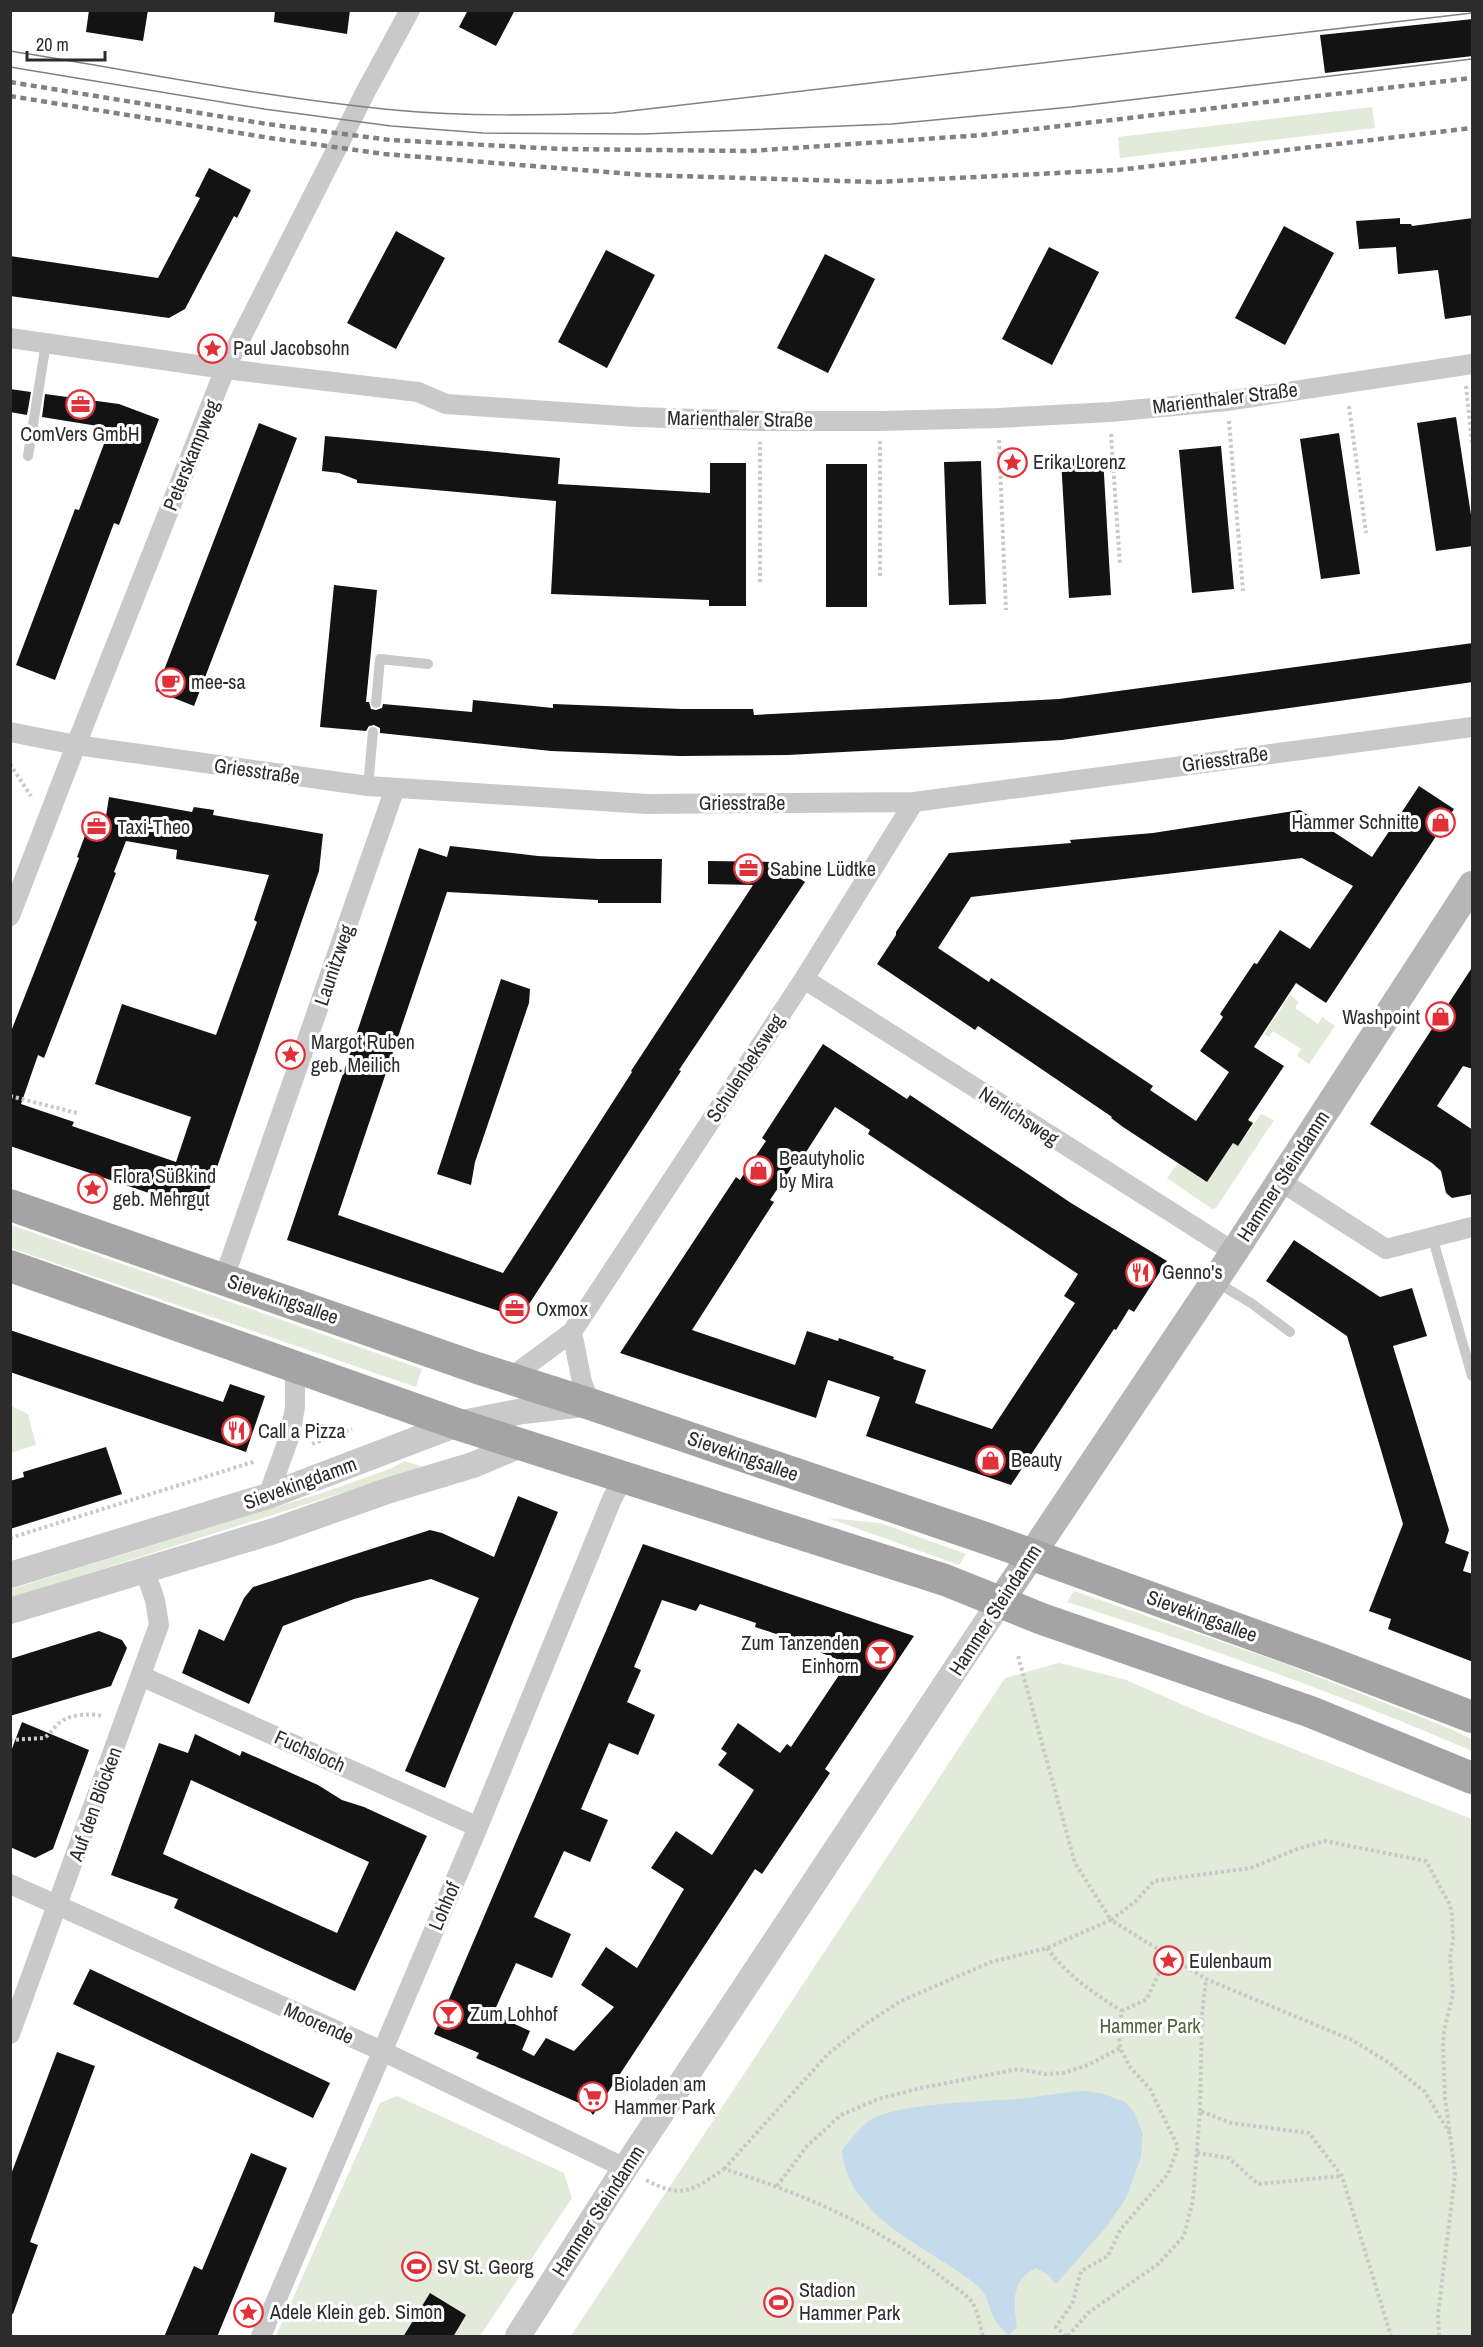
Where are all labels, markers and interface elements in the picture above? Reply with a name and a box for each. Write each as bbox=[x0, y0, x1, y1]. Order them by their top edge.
scale bar bbox=[27, 24, 105, 62]
text: 20 m bbox=[36, 32, 69, 57]
place icon: Paul Jacobsohn bbox=[196, 332, 228, 364]
place label: Paul Jacobsohn bbox=[233, 334, 350, 361]
street label: Marienthaler Straße bbox=[1151, 375, 1299, 420]
office icon: ComVers GmbH bbox=[64, 388, 96, 420]
street label: Peterskampweg bbox=[156, 395, 225, 514]
street label: Marienthaler Straße bbox=[667, 404, 813, 433]
place label: ComVers GmbH bbox=[20, 420, 140, 447]
place icon: Erika Lorenz bbox=[996, 446, 1028, 478]
place label: Erika Lorenz bbox=[1033, 448, 1126, 475]
cafe icon: mee-sa bbox=[154, 666, 186, 698]
place label: mee-sa bbox=[191, 668, 246, 695]
street label: Griesstraße bbox=[1180, 739, 1270, 778]
street label: Griesstraße bbox=[212, 751, 302, 790]
street label: Griesstraße bbox=[699, 789, 785, 816]
shop icon: Hammer Schnitte bbox=[1424, 806, 1456, 838]
place label: Hammer Schnitte bbox=[1291, 808, 1419, 835]
office icon: Taxi-Theo bbox=[80, 811, 112, 843]
place label: Taxi-Theo bbox=[117, 813, 190, 840]
office icon: Sabine Lüdtke bbox=[733, 853, 765, 885]
place label: Sabine Lüdtke bbox=[770, 855, 876, 882]
street label: Launitzweg bbox=[307, 921, 360, 1009]
shop icon: Washpoint bbox=[1425, 1001, 1457, 1033]
place label: Washpoint bbox=[1342, 1003, 1420, 1030]
street label: Schulenbeksweg bbox=[699, 1008, 790, 1127]
place label: Margot Ruben geb. Meilich bbox=[311, 1028, 415, 1078]
place icon: Margot Ruben geb. Meilich bbox=[274, 1038, 306, 1070]
street label: Nerlichsweg bbox=[974, 1080, 1064, 1151]
street label: Hammer Steindamm bbox=[1230, 1105, 1335, 1247]
place label: Beautyholic by Mira bbox=[779, 1144, 865, 1194]
shop icon: Beautyholic by Mira bbox=[742, 1154, 774, 1186]
place label: Flora Süßkind geb. Mehrgut bbox=[113, 1162, 216, 1212]
place icon: Flora Süßkind geb. Mehrgut bbox=[76, 1172, 108, 1204]
restaurant icon: Genno's bbox=[1125, 1256, 1157, 1288]
place label: Genno's bbox=[1162, 1258, 1223, 1285]
street label: Sievekingsallee bbox=[224, 1267, 342, 1330]
office icon: Oxmox bbox=[499, 1293, 531, 1325]
place label: Oxmox bbox=[536, 1295, 589, 1322]
restaurant icon: Call a Pizza bbox=[221, 1415, 253, 1447]
place label: Call a Pizza bbox=[258, 1417, 346, 1444]
street label: Sievekingsallee bbox=[684, 1424, 802, 1487]
shop icon: Beauty bbox=[974, 1444, 1006, 1476]
place label: Beauty bbox=[1011, 1446, 1063, 1473]
street label: Sievekingdamm bbox=[240, 1450, 360, 1515]
street label: Hammer Steindamm bbox=[942, 1539, 1047, 1681]
street label: Sievekingsallee bbox=[1143, 1583, 1261, 1648]
place label: Zum Tanzenden Einhorn bbox=[741, 1629, 859, 1679]
bar icon: Zum Tanzenden Einhorn bbox=[864, 1639, 896, 1671]
street label: Fuchsloch bbox=[271, 1723, 350, 1778]
street label: Auf den Blöcken bbox=[61, 1743, 128, 1866]
street label: Lohhof bbox=[421, 1877, 466, 1934]
place icon: Eulenbaum bbox=[1152, 1945, 1184, 1977]
place label: Eulenbaum bbox=[1189, 1947, 1272, 1974]
street label: Moorende bbox=[280, 1995, 358, 2050]
bar icon: Zum Lohhof bbox=[433, 1998, 465, 2030]
place label: Zum Lohhof bbox=[470, 2000, 558, 2027]
park label: Hammer Park bbox=[1099, 2012, 1201, 2039]
place label: Bioladen am Hammer Park bbox=[614, 2070, 716, 2120]
supermarket icon: Bioladen am Hammer Park bbox=[577, 2080, 609, 2112]
street label: Hammer Steindamm bbox=[545, 2140, 650, 2282]
sports icon: SV St. Georg bbox=[400, 2251, 432, 2283]
place label: SV St. Georg bbox=[437, 2253, 534, 2280]
place label: Stadion Hammer Park bbox=[799, 2276, 901, 2326]
sports icon: Stadion Hammer Park bbox=[762, 2286, 794, 2318]
place icon: Adele Klein geb. Simon bbox=[233, 2296, 265, 2328]
place label: Adele Klein geb. Simon bbox=[269, 2298, 442, 2325]

